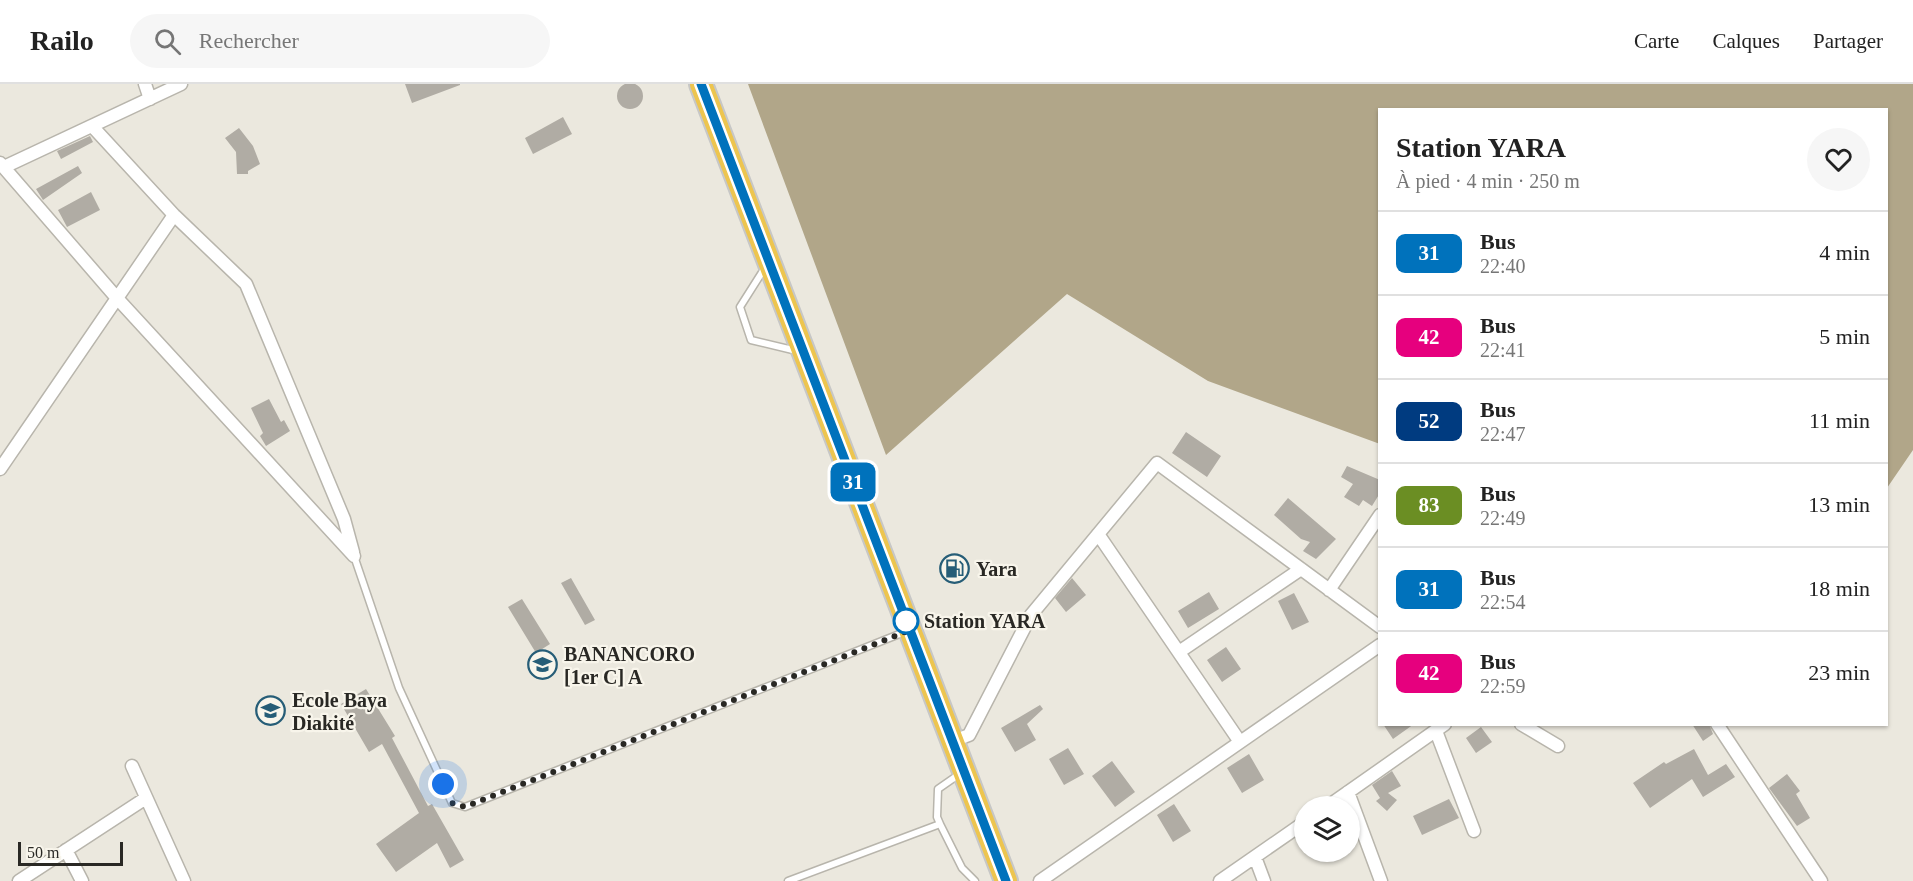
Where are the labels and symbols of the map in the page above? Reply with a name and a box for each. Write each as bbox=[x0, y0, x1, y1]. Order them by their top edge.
line badge: 31 bbox=[826, 462, 880, 502]
fuel station icon: Yara bbox=[939, 553, 971, 585]
place label: Yara bbox=[976, 558, 1017, 580]
marker: Station YARA bbox=[893, 608, 919, 634]
place label: Station YARA bbox=[924, 610, 1046, 632]
place label: BANANCORO [1er C] A bbox=[564, 643, 695, 688]
school or university icon: BANANCORO [1er C] A bbox=[527, 649, 559, 681]
place label: Ecole Baya Diakité bbox=[292, 689, 387, 734]
school or university icon: Ecole Baya Diakité bbox=[255, 695, 287, 727]
your location bbox=[428, 769, 458, 799]
scale bar bbox=[18, 839, 123, 866]

